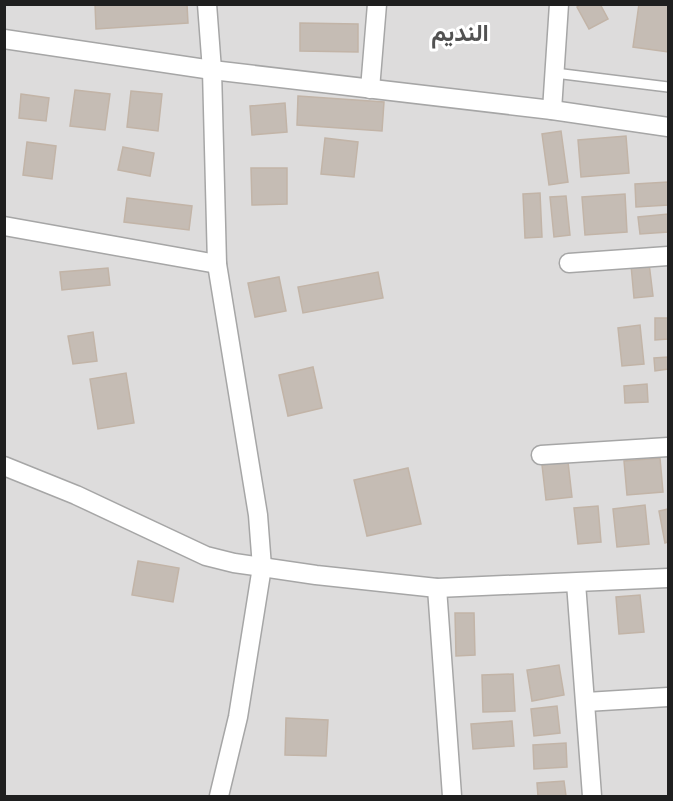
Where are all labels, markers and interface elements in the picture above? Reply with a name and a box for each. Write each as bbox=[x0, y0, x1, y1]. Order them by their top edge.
district label: النديم bbox=[431, 18, 489, 49]

